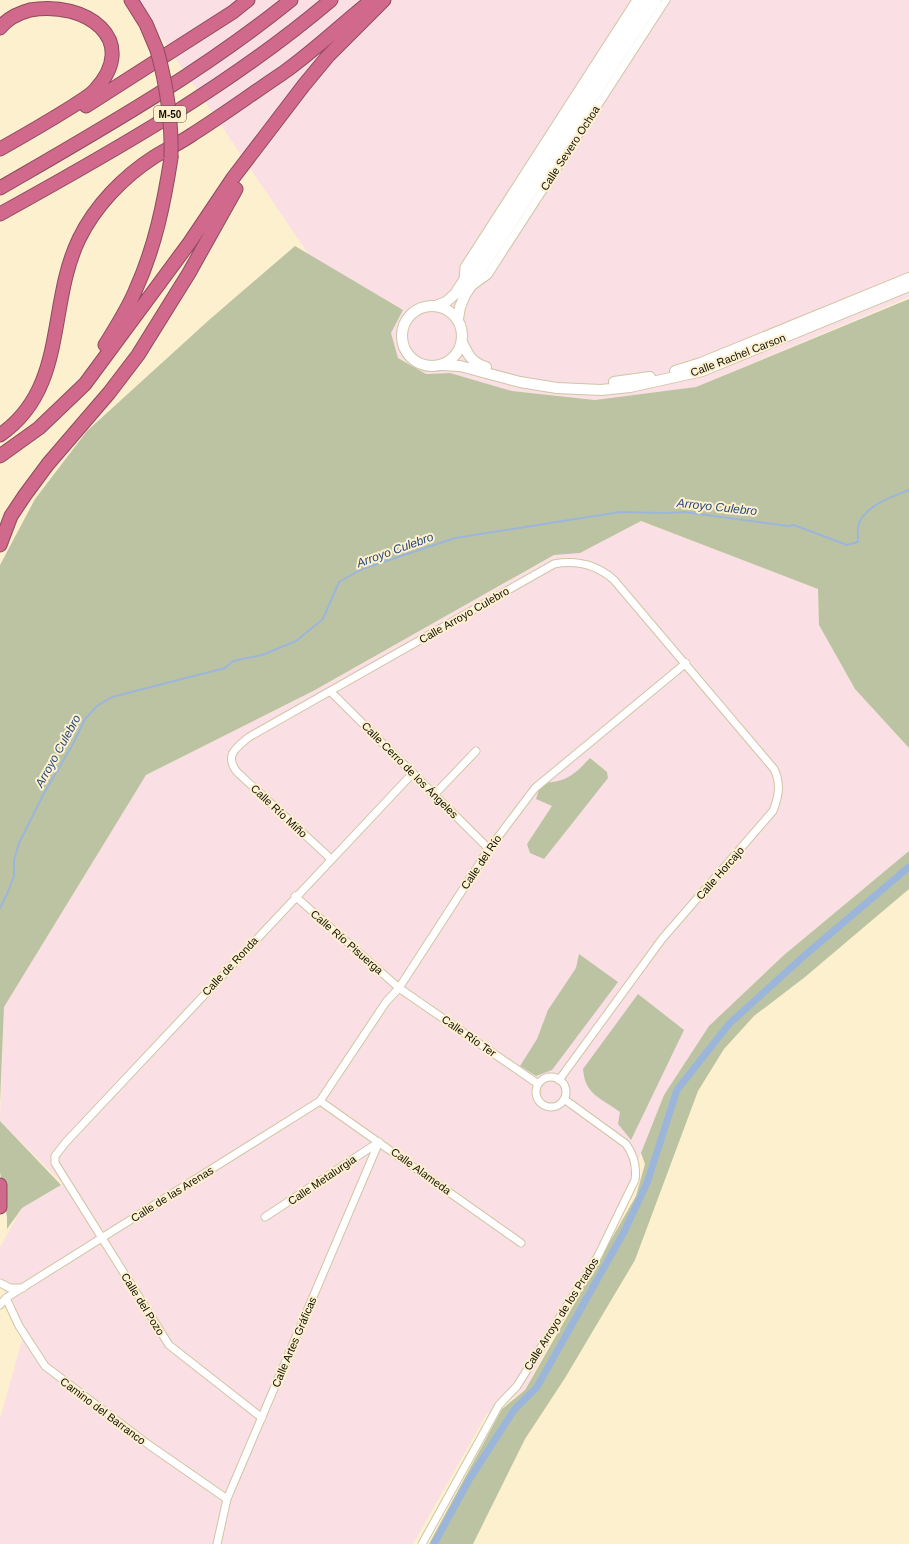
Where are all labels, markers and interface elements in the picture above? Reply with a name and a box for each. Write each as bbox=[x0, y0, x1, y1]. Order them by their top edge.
street label: Calle Severo Ochoa bbox=[538, 103, 602, 193]
road number: M-50 bbox=[154, 106, 186, 122]
street label: Calle Rachel Carson bbox=[689, 331, 787, 379]
water label: Arroyo Culebro bbox=[675, 496, 758, 518]
water label: Arroyo Culebro bbox=[354, 530, 436, 571]
street label: Calle Arroyo Culebro bbox=[417, 584, 511, 646]
water label: Arroyo Culebro bbox=[32, 712, 84, 791]
street label: Calle Cerro de los Ángeles bbox=[359, 719, 461, 821]
street label: Calle Río Miño bbox=[249, 782, 309, 840]
street label: Calle del Río bbox=[458, 833, 504, 891]
street label: Calle Horcajo bbox=[694, 844, 746, 902]
street label: Calle Río Pisuerga bbox=[308, 907, 386, 977]
street label: Calle de Ronda bbox=[200, 934, 261, 998]
street label: Calle Río Ter bbox=[440, 1013, 499, 1059]
street label: Calle Alameda bbox=[389, 1145, 454, 1197]
street label: Calle Metalurgia bbox=[286, 1152, 359, 1207]
street label: Calle de las Arenas bbox=[129, 1164, 216, 1224]
street label: Calle Arroyo de los Prados bbox=[521, 1255, 601, 1372]
street label: Calle del Pozo bbox=[119, 1271, 167, 1337]
street label: Calle Artes Gráficas bbox=[269, 1294, 319, 1389]
street label: Camino del Barranco bbox=[58, 1375, 148, 1447]

